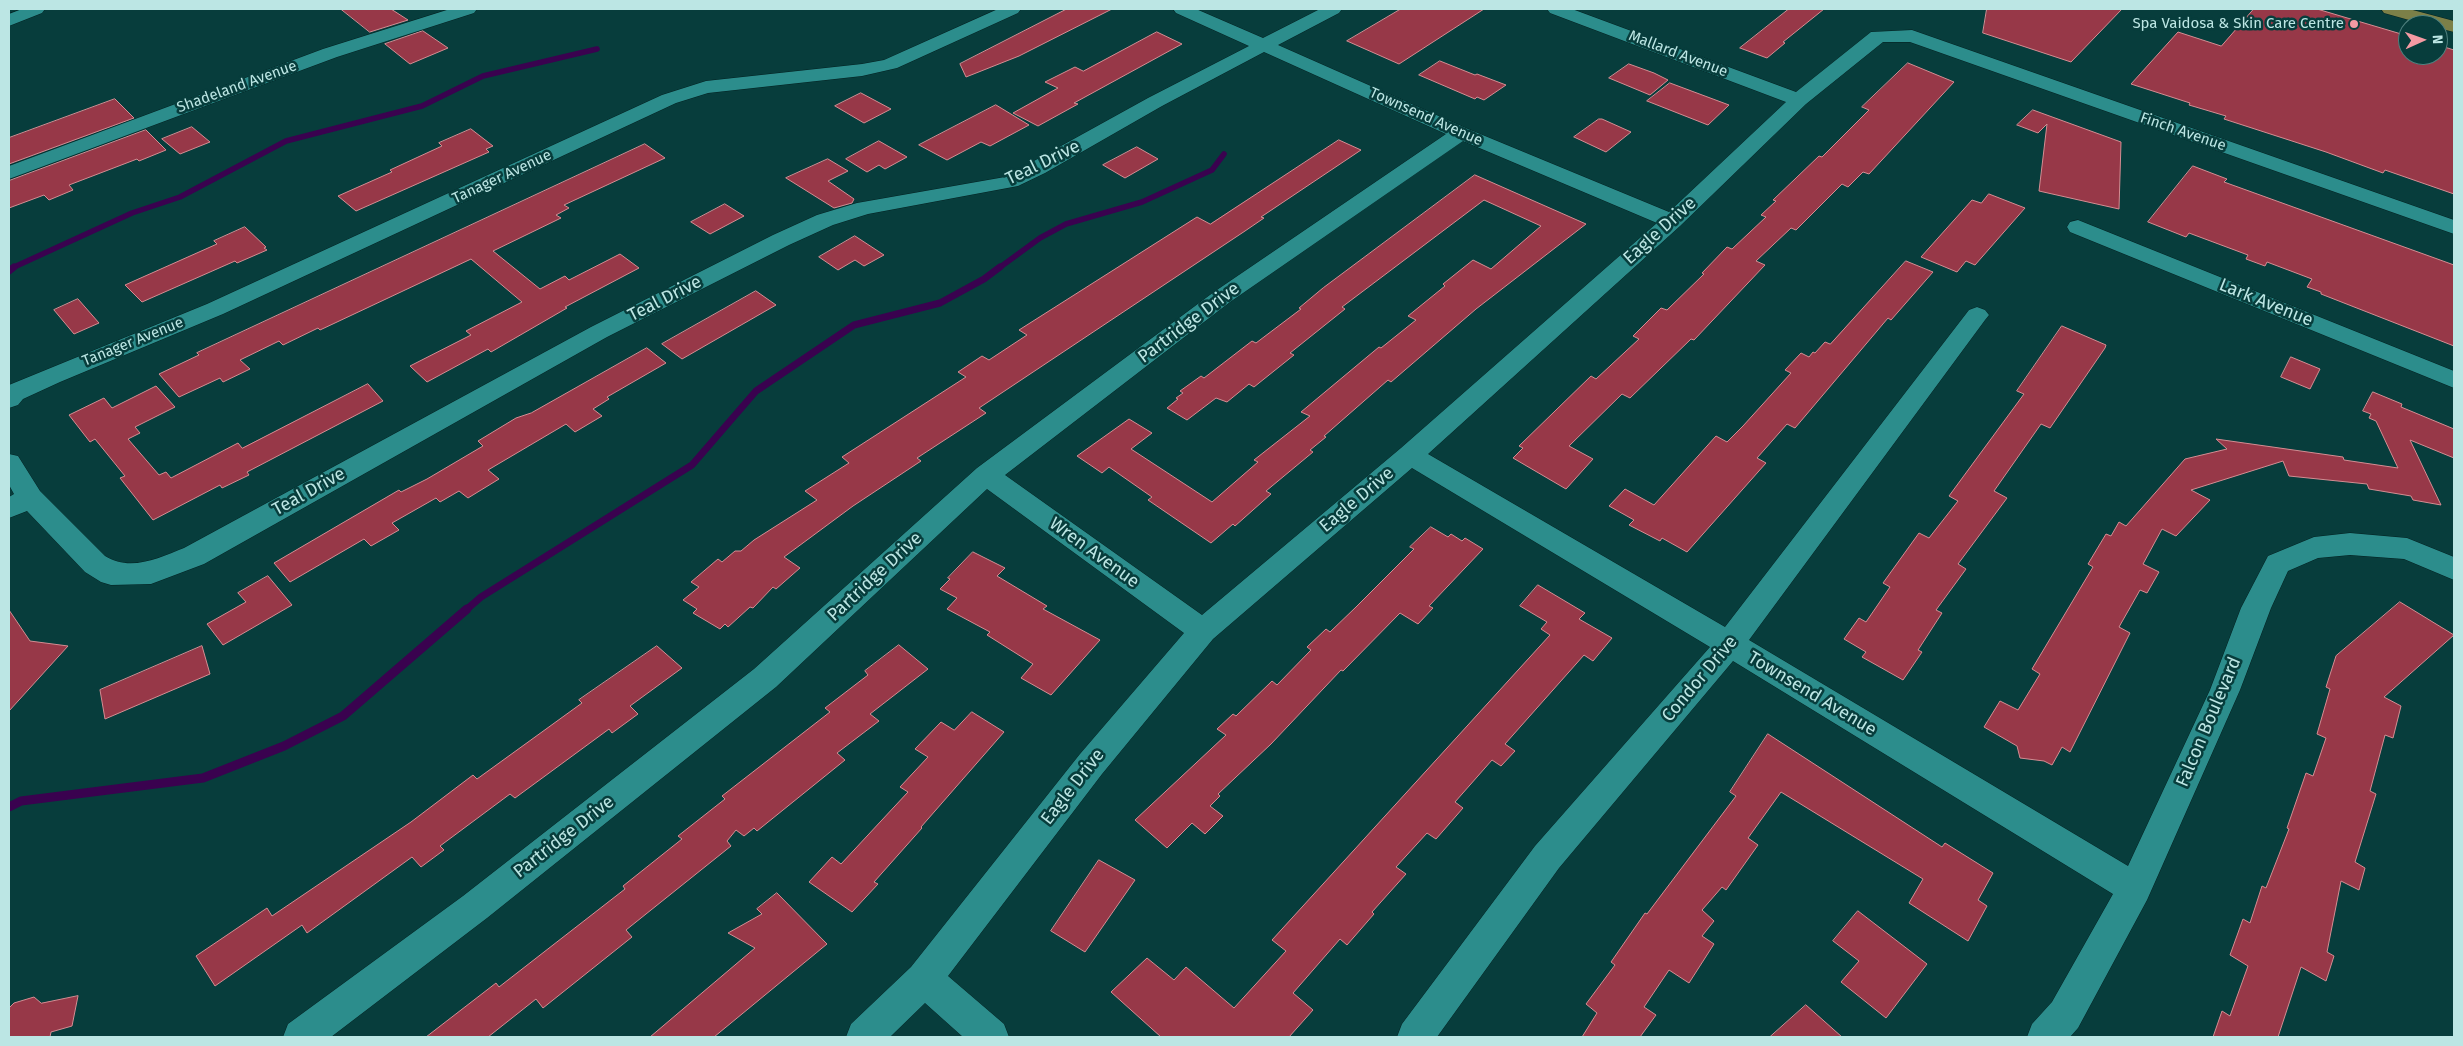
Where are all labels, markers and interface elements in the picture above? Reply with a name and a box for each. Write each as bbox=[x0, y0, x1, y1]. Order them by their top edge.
place label: Spa Vaidosa & Skin Care Centre bbox=[2132, 15, 2344, 33]
north arrow bbox=[2398, 15, 2448, 65]
marker: Spa Vaidosa & Skin Care Centre bbox=[2348, 18, 2360, 30]
street label: Mallard Avenue bbox=[1626, 27, 1730, 81]
text: N bbox=[2429, 35, 2446, 44]
street label: Shadeland Avenue bbox=[175, 57, 299, 117]
street label: Townsend Avenue bbox=[1367, 84, 1485, 150]
street label: Finch Avenue bbox=[2138, 109, 2228, 155]
street label: Teal Drive bbox=[1002, 136, 1084, 190]
street label: Tanager Avenue bbox=[450, 146, 554, 208]
street label: Eagle Drive bbox=[1619, 193, 1701, 269]
street label: Teal Drive bbox=[625, 271, 705, 327]
street label: Lark Avenue bbox=[2216, 274, 2316, 332]
street label: Partridge Drive bbox=[1134, 278, 1244, 368]
street label: Tanager Avenue bbox=[80, 314, 186, 370]
street label: Teal Drive bbox=[269, 463, 349, 521]
street label: Eagle Drive bbox=[1315, 463, 1399, 537]
street label: Wren Avenue bbox=[1045, 513, 1143, 593]
street label: Partridge Drive bbox=[823, 528, 927, 626]
street label: Condor Drive bbox=[1658, 631, 1742, 727]
street label: Townsend Avenue bbox=[1744, 647, 1880, 741]
street label: Falcon Boulevard bbox=[2172, 654, 2246, 790]
street label: Eagle Drive bbox=[1037, 745, 1109, 829]
street label: Partridge Drive bbox=[510, 791, 618, 883]

